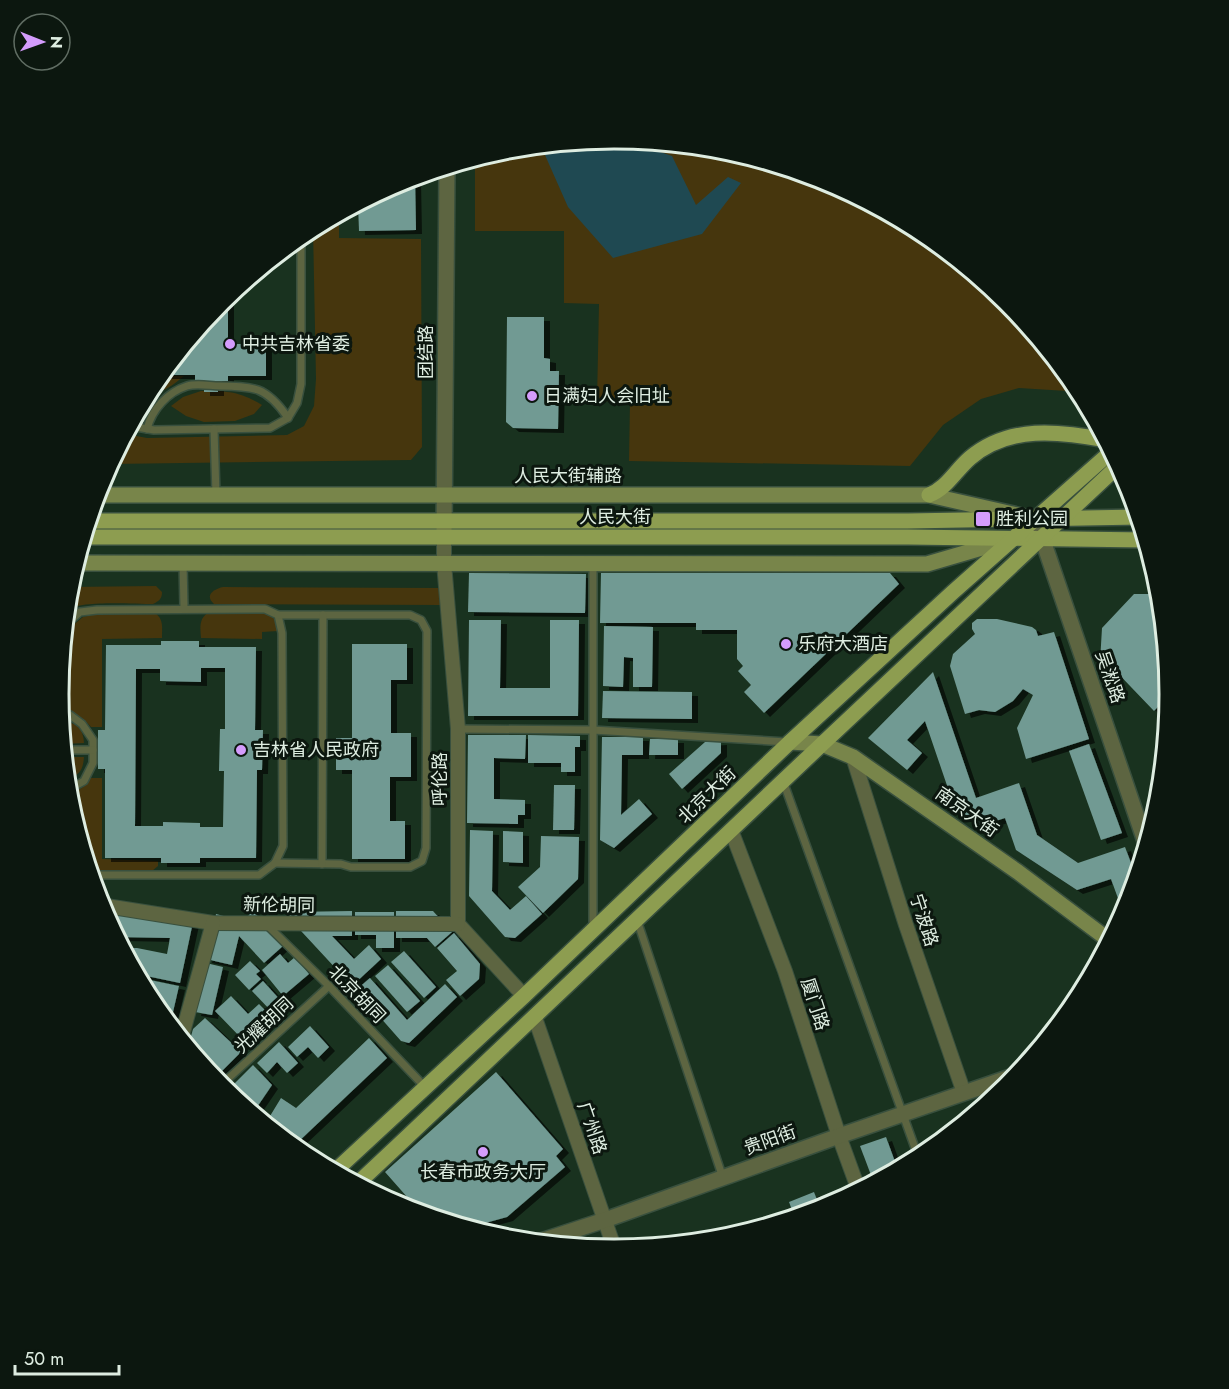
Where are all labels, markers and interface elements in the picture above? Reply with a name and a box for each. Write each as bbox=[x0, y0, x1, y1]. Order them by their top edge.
north arrow bbox=[12, 12, 72, 72]
text: N bbox=[45, 36, 68, 49]
street label: 团结路 bbox=[413, 325, 439, 379]
place label: 中共吉林省委 bbox=[242, 331, 350, 357]
marker: 中共吉林省委 bbox=[223, 337, 237, 351]
place label: 日满妇人会旧址 bbox=[544, 383, 670, 409]
marker: 日满妇人会旧址 bbox=[525, 389, 539, 403]
street label: 人民大街辅路 bbox=[514, 463, 622, 489]
street label: 人民大街 bbox=[579, 504, 651, 530]
place label: 胜利公园 bbox=[996, 506, 1068, 532]
marker: 胜利公园 bbox=[974, 510, 992, 528]
place label: 乐府大酒店 bbox=[798, 631, 888, 657]
marker: 乐府大酒店 bbox=[779, 637, 793, 651]
street label: 吴淞路 bbox=[1089, 647, 1131, 707]
place label: 吉林省人民政府 bbox=[253, 737, 379, 763]
marker: 吉林省人民政府 bbox=[234, 743, 248, 757]
street label: 呼伦路 bbox=[427, 752, 453, 806]
street label: 北京大街 bbox=[672, 761, 742, 829]
street label: 南京大街 bbox=[930, 781, 1004, 843]
street label: 宁波路 bbox=[903, 890, 945, 950]
street label: 新伦胡同 bbox=[243, 891, 315, 919]
street label: 北京胡同 bbox=[323, 959, 391, 1029]
street label: 厦门路 bbox=[794, 974, 836, 1034]
street label: 光耀胡同 bbox=[229, 991, 299, 1059]
street label: 广州路 bbox=[571, 1098, 613, 1158]
street label: 贵阳街 bbox=[740, 1119, 800, 1161]
marker: 长春市政务大厅 bbox=[476, 1145, 490, 1159]
place label: 长春市政务大厅 bbox=[420, 1159, 546, 1185]
scale bar bbox=[15, 1338, 118, 1376]
text: 50 m bbox=[24, 1346, 64, 1372]

